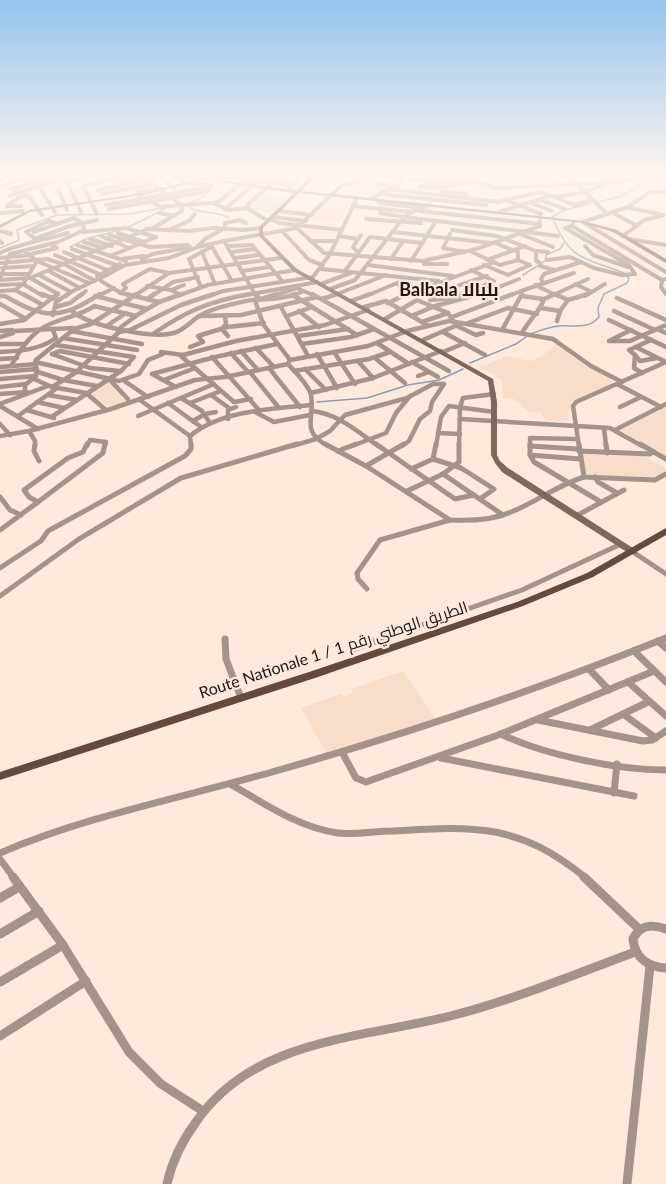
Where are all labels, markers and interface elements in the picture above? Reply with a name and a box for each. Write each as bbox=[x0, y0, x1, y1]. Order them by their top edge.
district label: Balbala بلبالا bbox=[399, 278, 499, 300]
street label: Route Nationale 1 / الطريق الوطني رقم 1 bbox=[196, 596, 471, 706]

